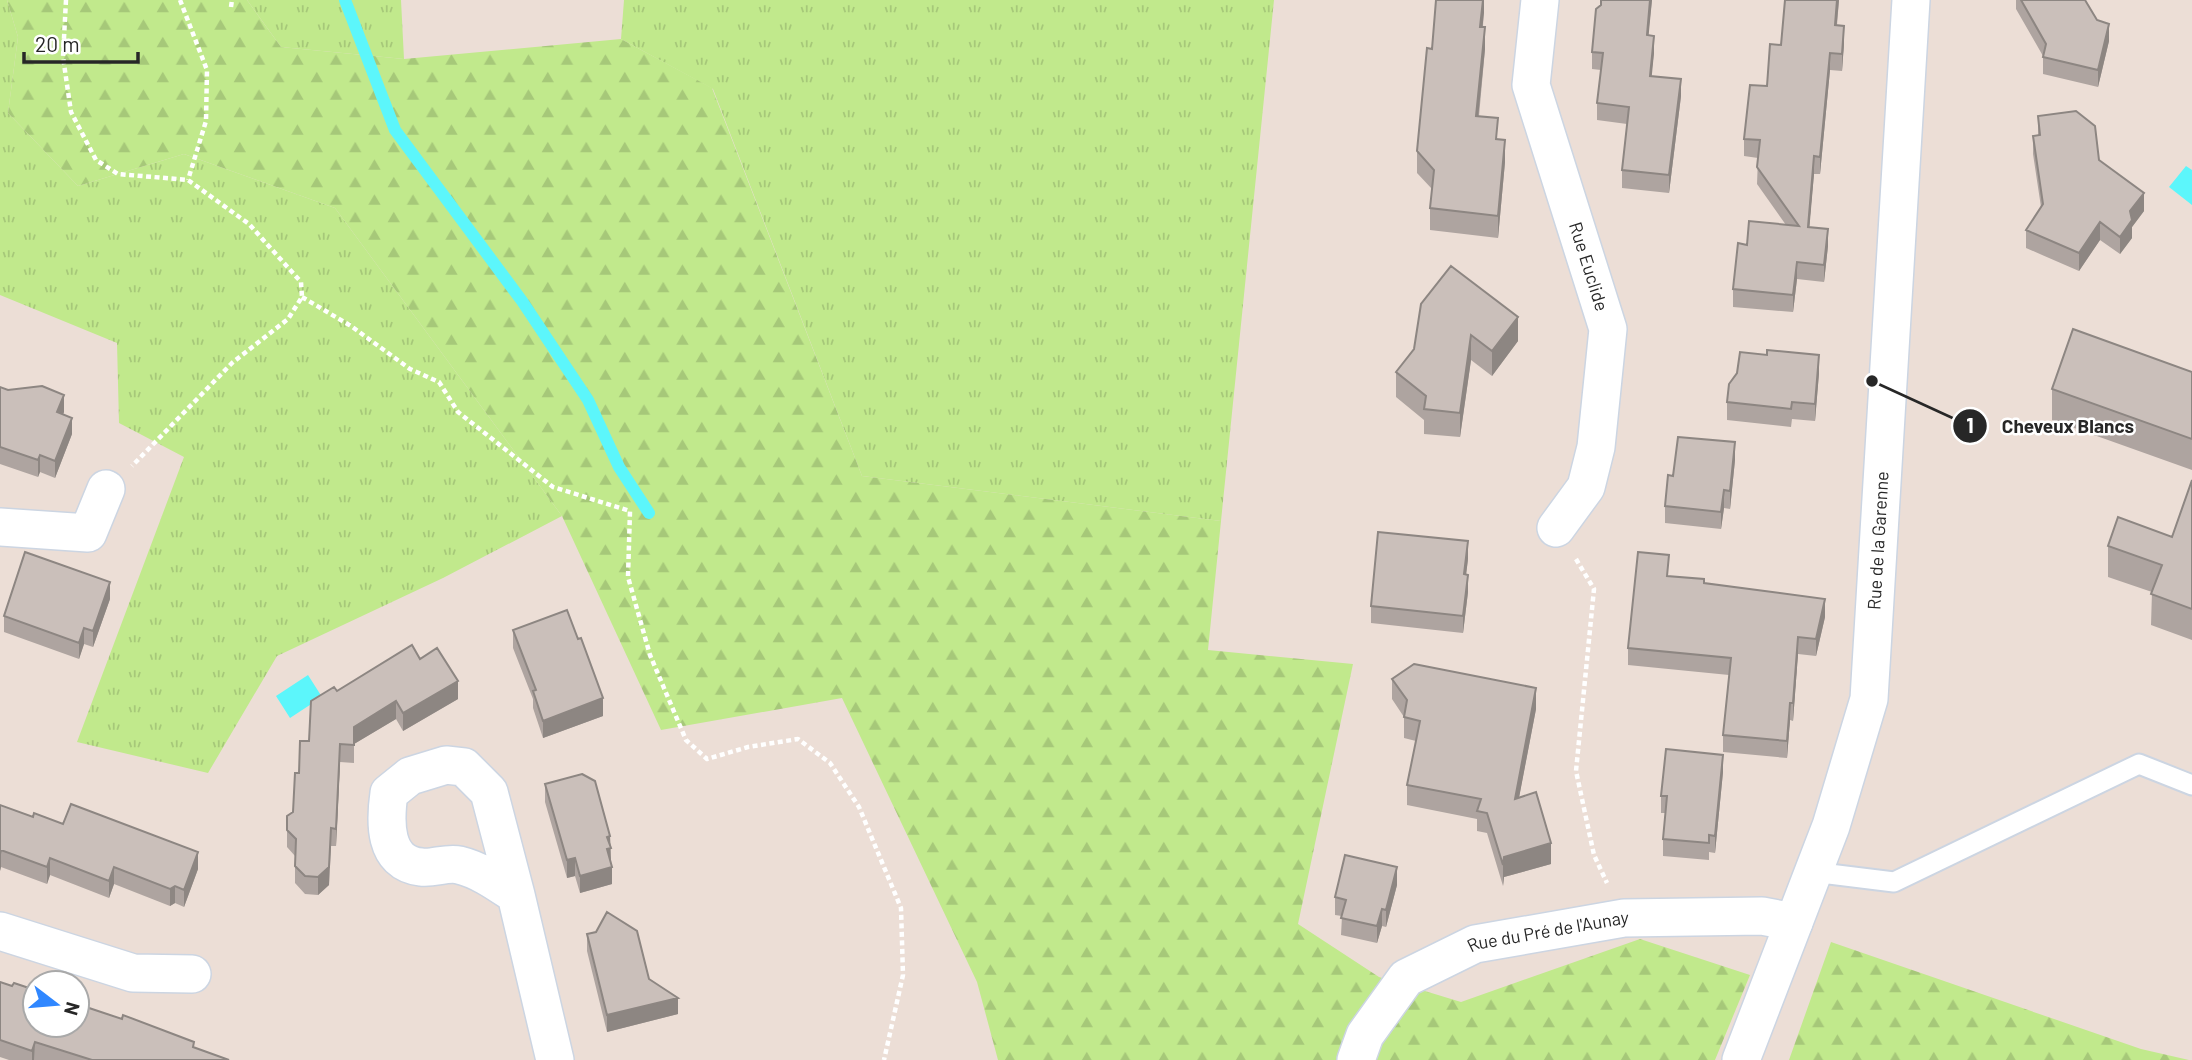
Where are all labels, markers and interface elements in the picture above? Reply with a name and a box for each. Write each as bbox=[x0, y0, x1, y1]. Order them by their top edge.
scale bar bbox=[24, 21, 138, 65]
text: 20 m bbox=[35, 31, 80, 56]
street label: Rue Euclide bbox=[1565, 219, 1614, 314]
callout: Cheveux Blancs bbox=[1952, 406, 2148, 446]
text: 1 bbox=[1966, 412, 1974, 437]
text: Cheveux Blancs bbox=[2002, 414, 2134, 437]
street label: Rue de la Garenne bbox=[1862, 470, 1893, 611]
street label: Rue du Pré de l'Aunay bbox=[1463, 906, 1629, 956]
north arrow bbox=[21, 969, 91, 1039]
text: N bbox=[60, 1000, 86, 1018]

